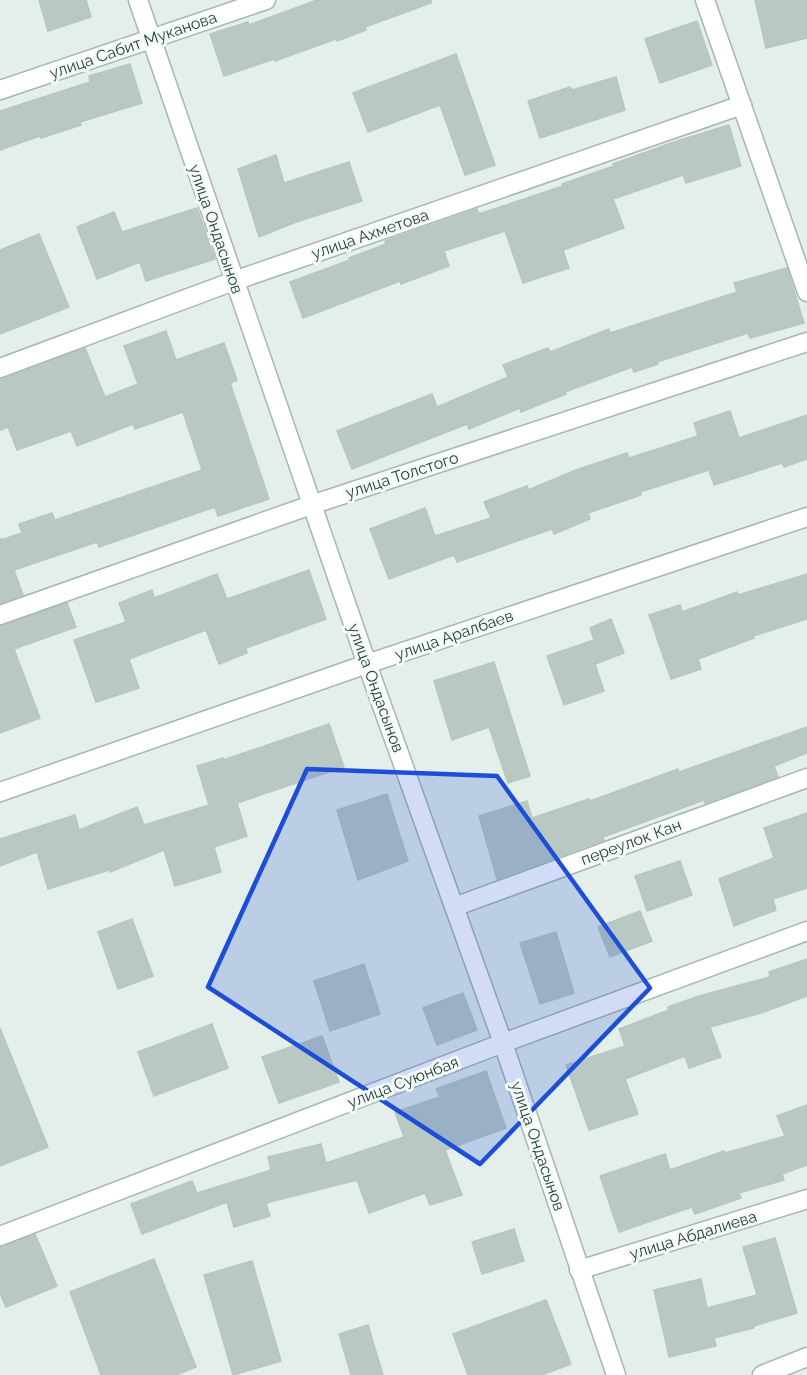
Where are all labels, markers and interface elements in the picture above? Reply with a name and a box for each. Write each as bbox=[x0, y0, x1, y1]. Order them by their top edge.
street label: улица Сабит Муканова bbox=[47, 7, 219, 83]
street label: улица Ондасынов bbox=[185, 162, 247, 296]
street label: улица Ахметова bbox=[309, 205, 431, 263]
street label: улица Толстого bbox=[343, 448, 461, 502]
street label: улица Аралбаев bbox=[392, 606, 516, 664]
street label: улица Ондасынов bbox=[344, 621, 408, 755]
street label: переулок Кан bbox=[578, 815, 684, 869]
street label: улица Суюнбая bbox=[345, 1052, 461, 1112]
street label: улица Ондасынов bbox=[507, 1079, 569, 1213]
street label: улица Абдалиева bbox=[627, 1207, 759, 1263]

